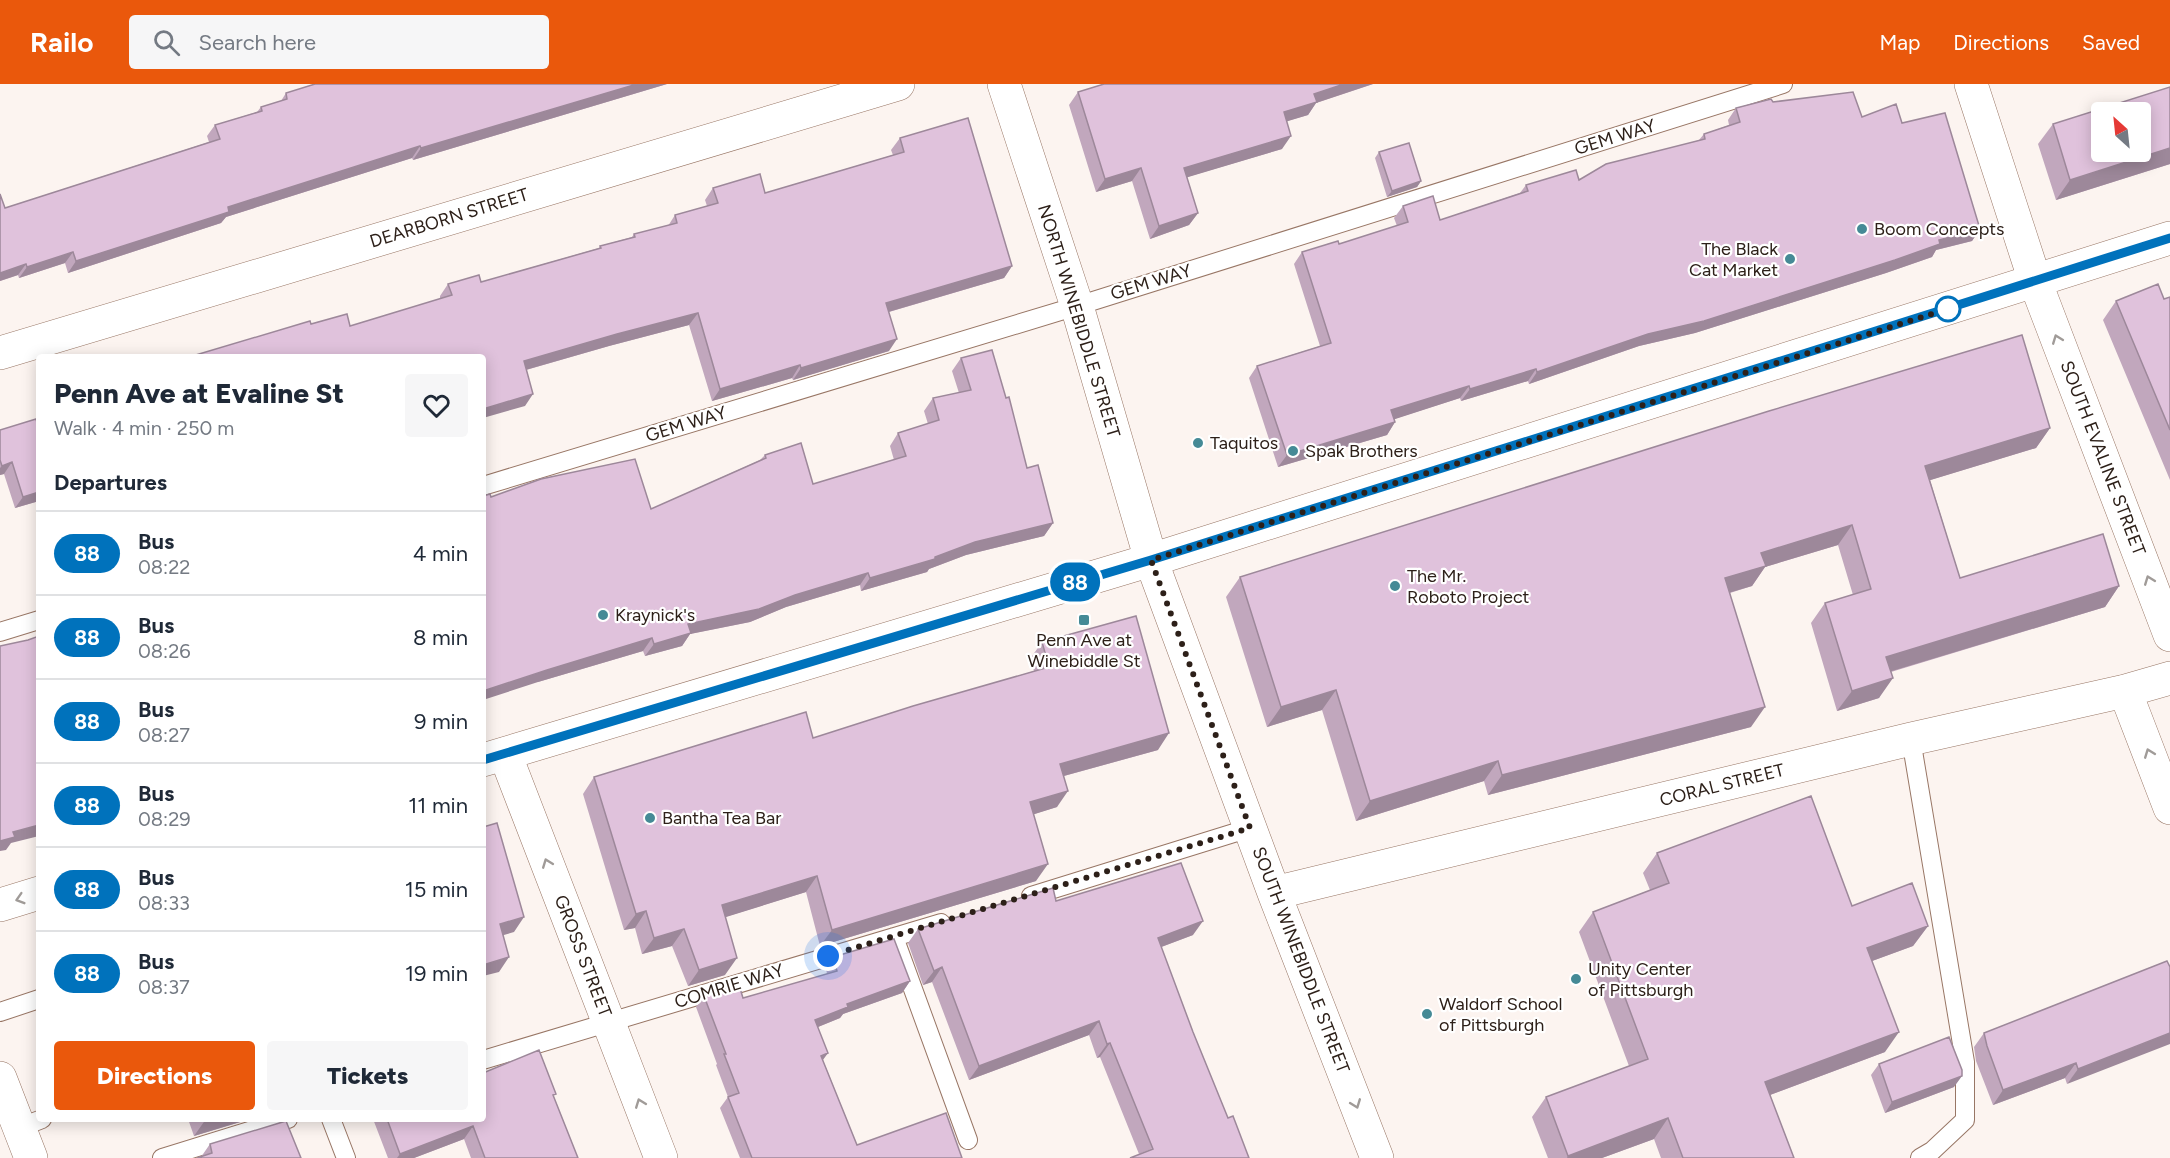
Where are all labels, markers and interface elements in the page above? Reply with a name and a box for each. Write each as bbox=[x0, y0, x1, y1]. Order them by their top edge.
search box bbox=[129, 15, 549, 69]
text: Railo bbox=[30, 25, 93, 59]
icon: search bbox=[150, 26, 183, 59]
text: Search here bbox=[198, 29, 316, 56]
text: Map bbox=[1879, 30, 1920, 55]
text: Directions bbox=[1953, 30, 2049, 55]
text: Saved bbox=[2082, 30, 2140, 55]
north arrow bbox=[2091, 102, 2151, 162]
map controls bbox=[2091, 102, 2151, 162]
street label: GEM WAY bbox=[1572, 114, 1658, 160]
street label: DEARBORN STREET bbox=[367, 183, 531, 253]
street label: NORTH WINEBIDDLE STREET bbox=[1033, 202, 1125, 440]
place label: Boom Concepts bbox=[1874, 218, 2005, 240]
marker: Boom Concepts bbox=[1855, 222, 1869, 236]
place label: The Black Cat Market bbox=[1689, 238, 1778, 281]
marker: The Black Cat Market bbox=[1783, 252, 1797, 266]
street label: GEM WAY bbox=[1108, 259, 1194, 305]
unlabelled marker bbox=[1935, 296, 1961, 322]
one-way arrow bbox=[2052, 334, 2065, 345]
street label: SOUTH EVALINE STREET bbox=[2056, 358, 2150, 559]
button: heart bbox=[405, 374, 468, 437]
text: Penn Ave at Evaline St bbox=[54, 376, 344, 410]
street label: GEM WAY bbox=[643, 401, 729, 447]
text: Walk · 4 min · 250 m bbox=[54, 416, 234, 440]
place label: Taquitos bbox=[1210, 432, 1278, 454]
marker: Taquitos bbox=[1191, 436, 1205, 450]
place label: Spak Brothers bbox=[1305, 440, 1418, 462]
marker: Spak Brothers bbox=[1286, 444, 1300, 458]
text: Departures bbox=[54, 469, 167, 496]
text: Bus bbox=[138, 528, 174, 555]
text: 4 min bbox=[413, 540, 468, 567]
text: 88 bbox=[74, 541, 100, 566]
text: 08:22 bbox=[138, 555, 191, 579]
line badge: 88 bbox=[1048, 562, 1102, 602]
place label: The Mr. Roboto Project bbox=[1407, 565, 1530, 608]
text: 88 bbox=[1062, 570, 1088, 595]
one-way arrow bbox=[2144, 575, 2156, 586]
marker: The Mr. Roboto Project bbox=[1388, 579, 1402, 593]
place label: Kraynick's bbox=[615, 604, 695, 626]
marker: Kraynick's bbox=[596, 608, 610, 622]
text: Bus bbox=[138, 612, 174, 639]
marker: Penn Ave at Winebiddle St bbox=[1077, 613, 1091, 627]
text: 8 min bbox=[413, 624, 468, 651]
text: 88 bbox=[74, 625, 100, 650]
place label: Penn Ave at Winebiddle St bbox=[1027, 629, 1141, 672]
text: 08:26 bbox=[138, 639, 191, 663]
text: Bus bbox=[138, 696, 174, 723]
text: 9 min bbox=[414, 708, 468, 735]
text: 88 bbox=[74, 709, 100, 734]
text: 08:27 bbox=[138, 723, 190, 747]
one-way arrow bbox=[2144, 748, 2156, 759]
street label: CORAL STREET bbox=[1657, 759, 1787, 811]
text: Bus bbox=[138, 780, 174, 807]
text: 11 min bbox=[408, 792, 468, 819]
text: 88 bbox=[74, 793, 100, 818]
text: 08:29 bbox=[138, 807, 191, 831]
place label: Bantha Tea Bar bbox=[662, 807, 781, 829]
marker: Bantha Tea Bar bbox=[643, 811, 657, 825]
street label: SOUTH WINEBIDDLE STREET bbox=[1248, 844, 1354, 1076]
one-way arrow bbox=[542, 858, 555, 868]
text: Bus bbox=[138, 864, 174, 891]
text: 15 min bbox=[405, 876, 468, 903]
text: 88 bbox=[74, 877, 100, 902]
text: 08:33 bbox=[138, 891, 190, 915]
one-way arrow bbox=[15, 892, 25, 904]
street label: GROSS STREET bbox=[550, 892, 616, 1020]
your location bbox=[813, 941, 843, 971]
text: Bus bbox=[138, 948, 174, 975]
place label: Unity Center of Pittsburgh bbox=[1588, 958, 1693, 1001]
street label: COMRIE WAY bbox=[672, 959, 786, 1013]
text: 19 min bbox=[405, 960, 468, 987]
text: 88 bbox=[74, 961, 100, 986]
marker: Unity Center of Pittsburgh bbox=[1569, 972, 1583, 986]
text: 08:37 bbox=[138, 975, 190, 999]
place label: Waldorf School of Pittsburgh bbox=[1439, 993, 1563, 1036]
marker: Waldorf School of Pittsburgh bbox=[1420, 1007, 1434, 1021]
button: Directions bbox=[54, 1041, 255, 1110]
button: Tickets bbox=[267, 1041, 468, 1110]
one-way arrow bbox=[1349, 1098, 1361, 1109]
one-way arrow bbox=[635, 1099, 647, 1110]

